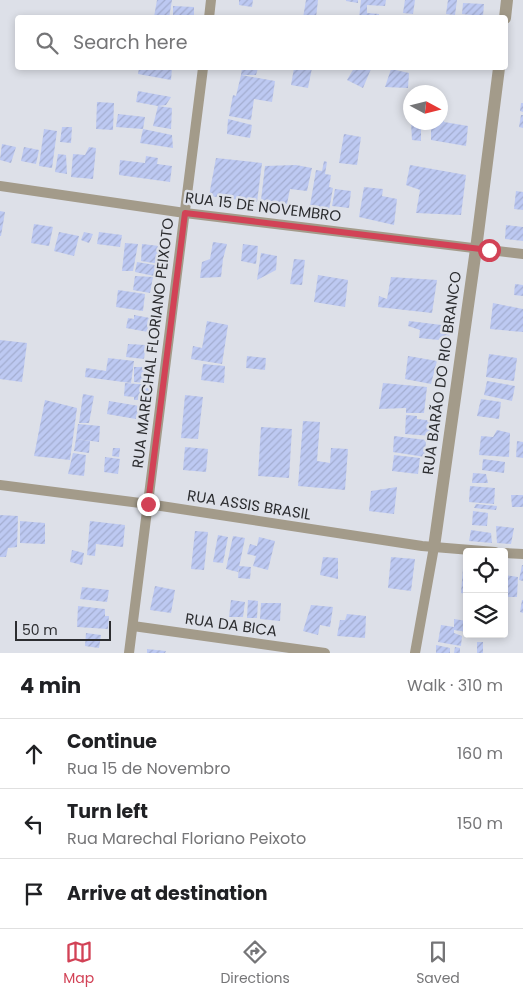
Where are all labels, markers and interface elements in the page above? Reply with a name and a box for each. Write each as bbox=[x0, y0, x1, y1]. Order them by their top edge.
search box bbox=[15, 15, 508, 70]
icon: search bbox=[33, 29, 61, 57]
text: Search here bbox=[73, 29, 187, 56]
north arrow bbox=[403, 85, 448, 130]
street label: RUA 15 DE NOVEMBRO bbox=[184, 187, 342, 227]
street label: RUA MARECHAL FLORIANO PEIXOTO bbox=[127, 216, 178, 469]
route start bbox=[478, 239, 501, 262]
street label: RUA BARÃO DO RIO BRANCO bbox=[417, 270, 466, 476]
street label: RUA ASSIS BRASIL bbox=[186, 484, 313, 525]
route end bbox=[137, 493, 160, 516]
map controls bbox=[463, 548, 508, 638]
button: locate bbox=[463, 548, 508, 593]
button: layers bbox=[463, 593, 508, 638]
street label: RUA DA BICA bbox=[184, 608, 278, 641]
scale bar bbox=[15, 618, 111, 641]
text: 50 m bbox=[22, 620, 58, 640]
text: 4 min bbox=[20, 671, 81, 700]
text: Walk · 310 m bbox=[407, 674, 503, 697]
text: Continue bbox=[67, 728, 157, 755]
icon: ahead bbox=[20, 740, 48, 768]
text: 160 m bbox=[457, 742, 503, 765]
text: Rua 15 de Novembro bbox=[67, 757, 230, 780]
text: Turn left bbox=[67, 798, 148, 825]
icon: left bbox=[20, 810, 48, 838]
text: 150 m bbox=[457, 812, 503, 835]
text: Rua Marechal Floriano Peixoto bbox=[67, 827, 306, 850]
icon: arrive bbox=[20, 880, 48, 908]
text: Arrive at destination bbox=[67, 880, 268, 907]
tab: Map bbox=[63, 938, 94, 989]
tab: Directions bbox=[220, 938, 290, 989]
tab: Saved bbox=[416, 938, 460, 989]

